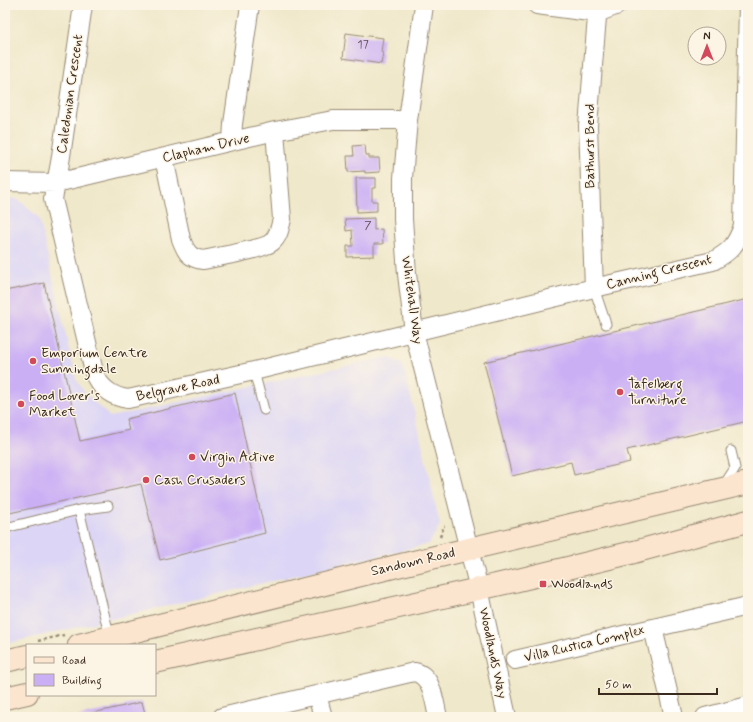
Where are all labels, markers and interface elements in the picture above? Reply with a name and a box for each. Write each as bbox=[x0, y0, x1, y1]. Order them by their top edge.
north arrow bbox=[687, 26, 727, 66]
text: N bbox=[703, 30, 711, 44]
street label: Caledonian Crescent bbox=[53, 33, 87, 155]
house number: 17 bbox=[357, 37, 369, 53]
street label: Bathurst Bend bbox=[581, 104, 599, 188]
street label: Clapham Drive bbox=[161, 129, 251, 167]
house number: 7 bbox=[364, 218, 372, 234]
street label: Canning Crescent bbox=[604, 250, 714, 296]
street label: Whitehall Way bbox=[397, 255, 427, 345]
place label: Emporium Centre Sunningdale bbox=[41, 344, 148, 380]
marker: Emporium Centre Sunningdale bbox=[28, 356, 38, 366]
street label: Belgrave Road bbox=[135, 370, 222, 407]
place label: Tafelberg Turniture bbox=[628, 375, 687, 409]
place label: Food Lover's Market bbox=[29, 387, 100, 421]
marker: Tafelberg Turniture bbox=[615, 387, 625, 397]
marker: Food Lover's Market bbox=[16, 399, 26, 409]
place label: Virgin Active bbox=[200, 448, 275, 467]
marker: Virgin Active bbox=[187, 452, 197, 462]
place label: Cash Crusaders bbox=[154, 471, 246, 489]
marker: Cash Crusaders bbox=[141, 475, 151, 485]
street label: Sandown Road bbox=[369, 544, 457, 580]
place label: Woodlands bbox=[551, 575, 613, 593]
marker: Woodlands bbox=[538, 579, 548, 589]
street label: Woodlands Way bbox=[475, 606, 511, 700]
street label: Villa Rustica Complex bbox=[522, 621, 647, 667]
legend bbox=[26, 644, 156, 696]
text: Road bbox=[62, 653, 86, 669]
scale bar bbox=[599, 670, 717, 696]
text: Building bbox=[62, 673, 102, 690]
text: 50 m bbox=[605, 677, 632, 693]

